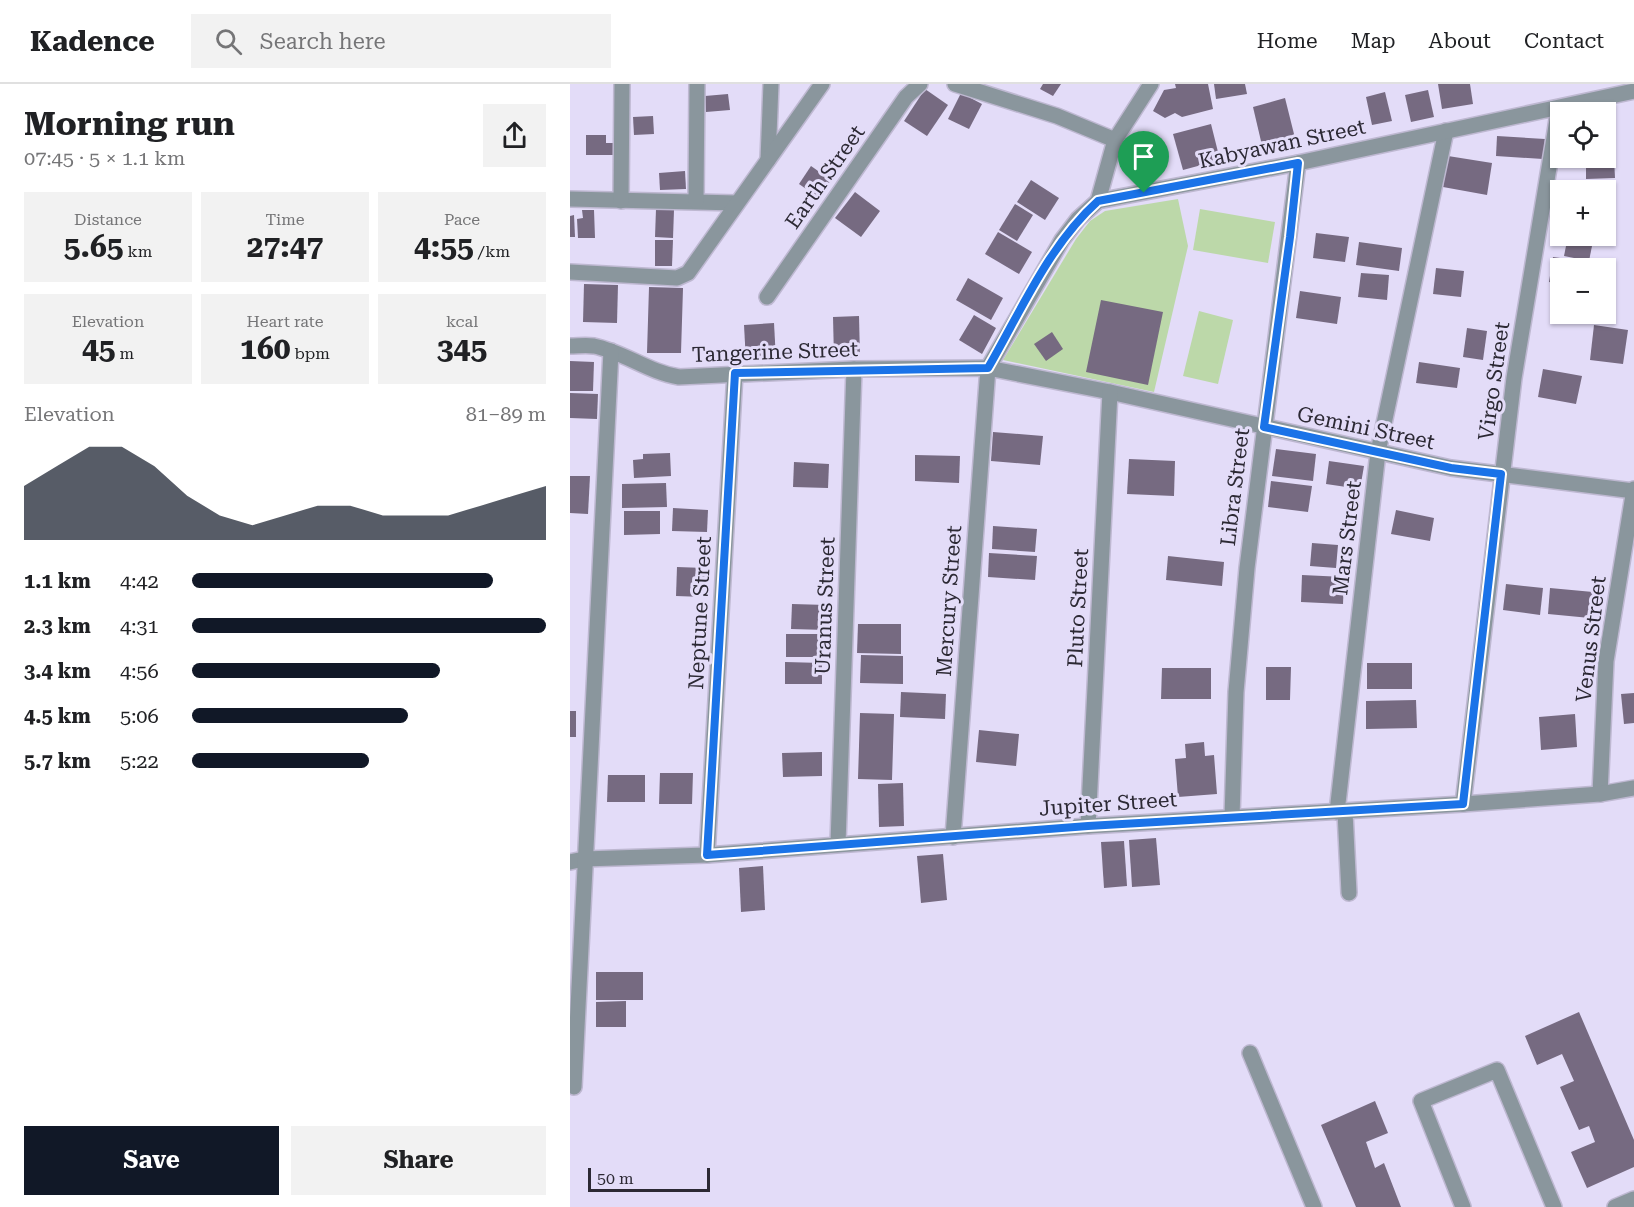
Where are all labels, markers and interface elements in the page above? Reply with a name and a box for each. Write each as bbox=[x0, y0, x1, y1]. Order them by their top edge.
search box bbox=[191, 14, 611, 68]
text: Kadence bbox=[30, 25, 155, 58]
icon: search bbox=[212, 25, 245, 58]
text: Search here bbox=[260, 29, 386, 54]
text: Home bbox=[1257, 29, 1318, 53]
text: Map bbox=[1351, 29, 1396, 53]
text: About bbox=[1429, 29, 1491, 53]
text: Contact bbox=[1524, 29, 1604, 53]
map controls bbox=[1550, 102, 1616, 324]
button: locate bbox=[1550, 102, 1616, 168]
text: Morning run bbox=[24, 104, 235, 143]
button: share bbox=[483, 104, 546, 167]
street label: Kabyawan Street bbox=[1196, 115, 1368, 173]
street label: Earth Street bbox=[781, 120, 870, 233]
pin bbox=[1118, 131, 1169, 193]
icon: arrive bbox=[1127, 140, 1160, 173]
text: 07:45 · 5 × 1.1 km bbox=[24, 146, 185, 170]
button: + bbox=[1550, 180, 1616, 246]
text: Distance bbox=[74, 210, 142, 229]
text: Time bbox=[265, 210, 305, 229]
text: Pace bbox=[444, 210, 480, 229]
text: 5.65 bbox=[64, 229, 124, 264]
text: 27:47 bbox=[247, 229, 323, 264]
text: 4:55 bbox=[414, 229, 474, 264]
text: km bbox=[124, 242, 152, 261]
text: /km bbox=[474, 242, 510, 261]
button: − bbox=[1550, 258, 1616, 324]
text: Elevation bbox=[72, 312, 144, 331]
text: Heart rate bbox=[247, 312, 323, 331]
text: kcal bbox=[446, 312, 478, 331]
street label: Virgo Street bbox=[1474, 320, 1514, 442]
text: 45 bbox=[82, 331, 115, 366]
text: 160 bbox=[240, 331, 290, 366]
text: 345 bbox=[437, 331, 487, 366]
street label: Tangerine Street bbox=[691, 337, 859, 367]
text: m bbox=[115, 344, 134, 363]
text: bpm bbox=[290, 344, 330, 363]
text: Elevation bbox=[24, 402, 115, 426]
text: 81–89 m bbox=[466, 402, 546, 426]
street label: Gemini Street bbox=[1295, 402, 1437, 454]
street label: Libra Street bbox=[1216, 427, 1254, 547]
street label: Mars Street bbox=[1328, 479, 1366, 597]
street label: Mercury Street bbox=[932, 524, 966, 677]
street label: Neptune Street bbox=[684, 536, 716, 690]
street label: Uranus Street bbox=[811, 536, 839, 675]
street label: Pluto Street bbox=[1063, 548, 1093, 668]
text: 1.1 km bbox=[24, 569, 91, 593]
text: 4:42 bbox=[120, 569, 159, 593]
street label: Venus Street bbox=[1571, 574, 1611, 703]
text: 2.3 km bbox=[24, 614, 91, 638]
text: 4:31 bbox=[120, 614, 159, 638]
text: 3.4 km bbox=[24, 659, 91, 683]
text: 4:56 bbox=[120, 659, 159, 683]
text: 4.5 km bbox=[24, 704, 91, 728]
text: 5:06 bbox=[120, 704, 159, 728]
text: 5.7 km bbox=[24, 749, 91, 773]
text: 5:22 bbox=[120, 749, 159, 773]
street label: Jupiter Street bbox=[1038, 787, 1178, 821]
button: Save bbox=[24, 1126, 279, 1195]
button: Share bbox=[291, 1126, 546, 1195]
scale bar bbox=[588, 1165, 710, 1192]
text: 50 m bbox=[597, 1169, 634, 1188]

